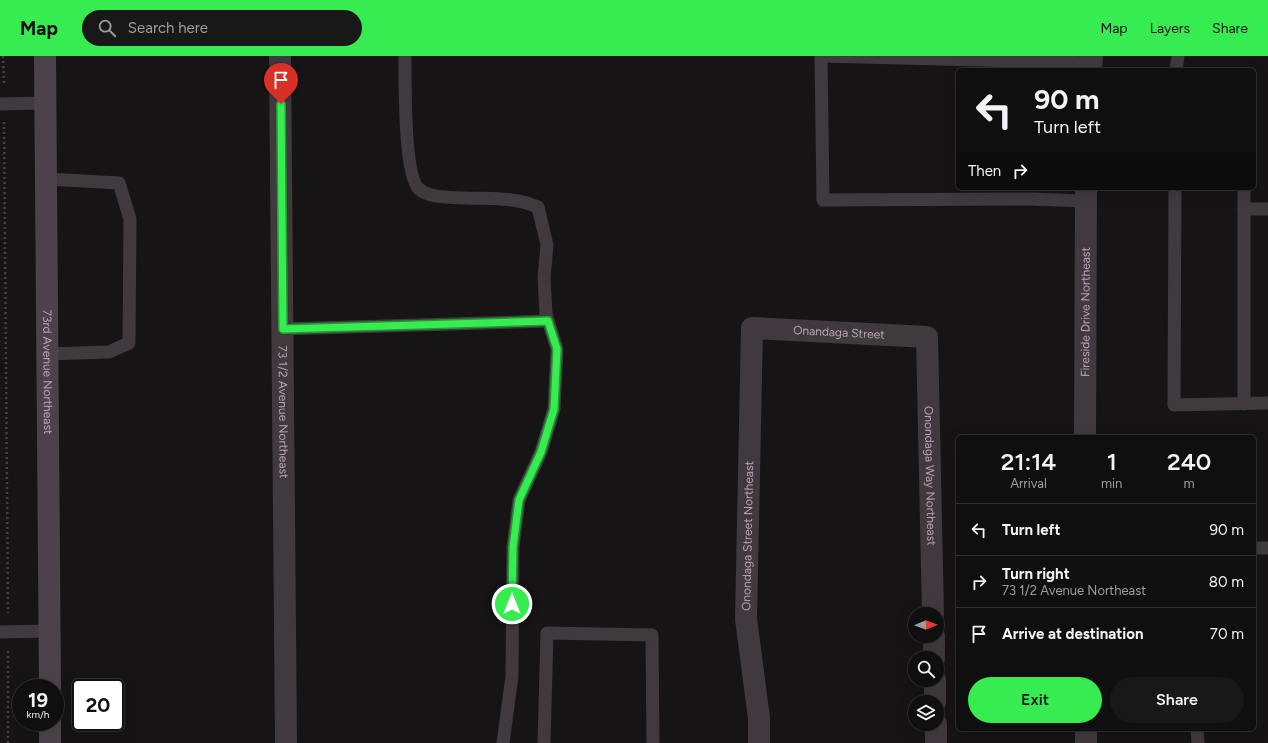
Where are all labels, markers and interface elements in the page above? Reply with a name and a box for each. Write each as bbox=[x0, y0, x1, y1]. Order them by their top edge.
search box bbox=[82, 10, 362, 46]
text: Map bbox=[20, 17, 58, 40]
icon: search bbox=[96, 17, 118, 39]
text: Search here bbox=[128, 19, 208, 37]
text: Map bbox=[1100, 20, 1128, 37]
text: Layers bbox=[1150, 20, 1190, 37]
text: Share bbox=[1212, 20, 1248, 37]
pin bbox=[264, 63, 298, 104]
icon: arrive bbox=[270, 69, 292, 91]
text: 90 m bbox=[1034, 82, 1099, 116]
icon: left bbox=[968, 84, 1020, 136]
text: Turn left bbox=[1034, 116, 1101, 138]
icon: right bbox=[1009, 160, 1031, 182]
text: Then bbox=[968, 162, 1001, 180]
street label: Fireside Drive Northeast bbox=[1078, 246, 1093, 377]
street label: 73rd Avenue Northeast bbox=[40, 309, 55, 435]
street label: Onandaga Street bbox=[793, 323, 886, 342]
street label: 73 1/2 Avenue Northeast bbox=[276, 345, 291, 479]
street label: Onondaga Way Northeast bbox=[921, 406, 939, 546]
text: 21:14 bbox=[1001, 447, 1056, 476]
text: 1 bbox=[1107, 447, 1117, 476]
text: 240 bbox=[1167, 447, 1211, 476]
street label: Onondaga Street Northeast bbox=[739, 460, 756, 611]
text: Arrival bbox=[1010, 476, 1047, 491]
text: min bbox=[1101, 476, 1122, 491]
text: m bbox=[1184, 476, 1195, 491]
icon: left bbox=[968, 519, 990, 541]
text: Turn left bbox=[1002, 521, 1060, 539]
text: 90 m bbox=[1209, 521, 1244, 539]
text: Turn right bbox=[1002, 565, 1070, 583]
icon: right bbox=[968, 571, 990, 593]
text: 80 m bbox=[1209, 573, 1244, 591]
position arrow bbox=[491, 583, 533, 625]
text: 73 1/2 Avenue Northeast bbox=[1002, 583, 1146, 598]
north arrow bbox=[908, 607, 944, 643]
map controls bbox=[908, 607, 944, 731]
icon: arrive bbox=[968, 623, 990, 645]
text: Arrive at destination bbox=[1002, 625, 1143, 643]
text: 70 m bbox=[1210, 625, 1244, 643]
button: search bbox=[908, 651, 944, 687]
button: Exit bbox=[968, 677, 1102, 723]
button: Share bbox=[1110, 677, 1244, 723]
speed limit sign: 20 bbox=[72, 679, 124, 731]
text: 19 bbox=[28, 688, 48, 712]
button: layers bbox=[908, 695, 944, 731]
text: km/h bbox=[27, 708, 49, 721]

